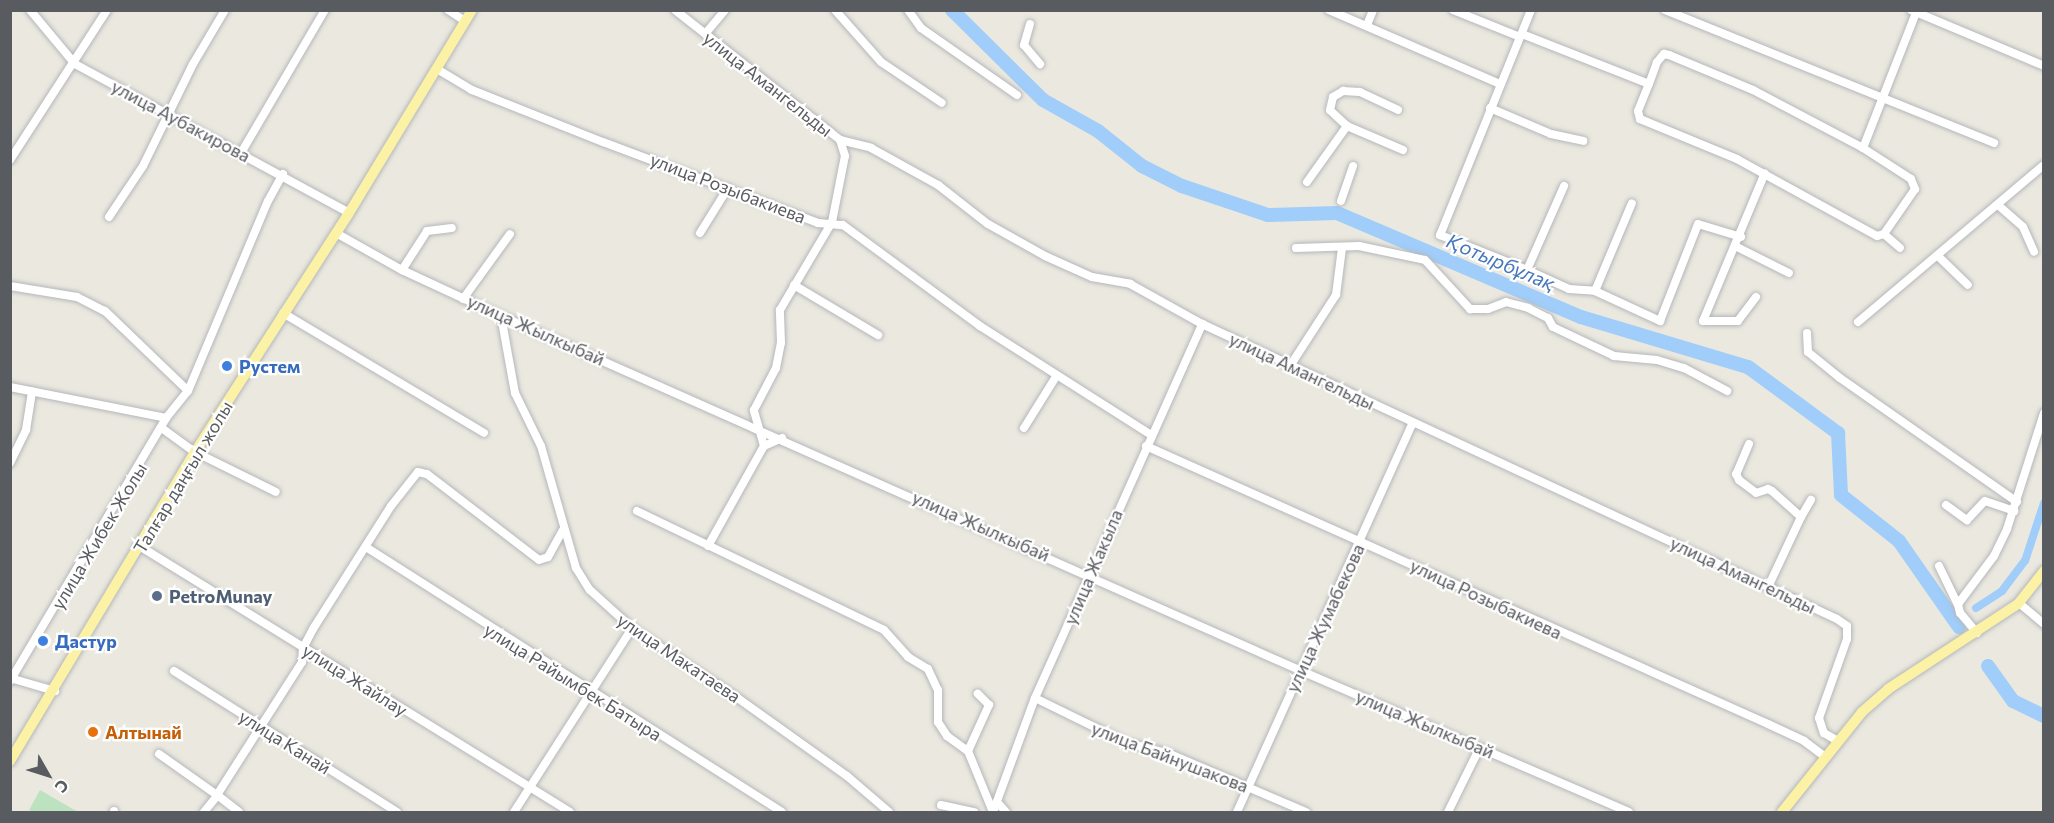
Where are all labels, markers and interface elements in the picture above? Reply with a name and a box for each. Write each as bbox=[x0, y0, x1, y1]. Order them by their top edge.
street label: улица Амангельды bbox=[699, 27, 837, 141]
street label: улица Аубакирова bbox=[108, 75, 254, 167]
street label: улица Розыбакиева bbox=[647, 148, 809, 228]
water label: Қотырбұлақ bbox=[1443, 228, 1559, 296]
street label: улица Жылкыбай bbox=[464, 290, 608, 370]
street label: улица Амангельды bbox=[1226, 328, 1378, 414]
place label: Рустем bbox=[239, 355, 300, 377]
marker: Рустем bbox=[220, 359, 234, 373]
street label: Талғар даңғыл жолы bbox=[129, 397, 237, 557]
street label: улица Жибек Жолы bbox=[47, 459, 151, 613]
street label: улица Жылкыбай bbox=[909, 486, 1053, 566]
street label: улица Жакыла bbox=[1059, 506, 1127, 628]
street label: улица Амангельды bbox=[1667, 532, 1819, 618]
street label: улица Жумабекова bbox=[1281, 540, 1369, 696]
street label: улица Розыбакиева bbox=[1407, 554, 1565, 644]
place label: PetroMunay bbox=[169, 585, 272, 607]
marker: PetroMunay bbox=[150, 589, 164, 603]
street label: улица Макатаева bbox=[613, 609, 745, 707]
street label: улица Райымбек Батыра bbox=[480, 619, 666, 745]
place label: Дастур bbox=[55, 630, 117, 652]
marker: Дастур bbox=[36, 634, 50, 648]
street label: улица Жайлау bbox=[298, 639, 412, 721]
street label: улица Жылкыбай bbox=[1353, 685, 1497, 763]
street label: улица Канай bbox=[235, 705, 335, 779]
street label: улица Байнушакова bbox=[1088, 717, 1252, 797]
place label: Алтынай bbox=[105, 721, 182, 743]
marker: Алтынай bbox=[86, 725, 100, 739]
north arrow bbox=[18, 745, 78, 805]
text: С bbox=[52, 776, 73, 797]

